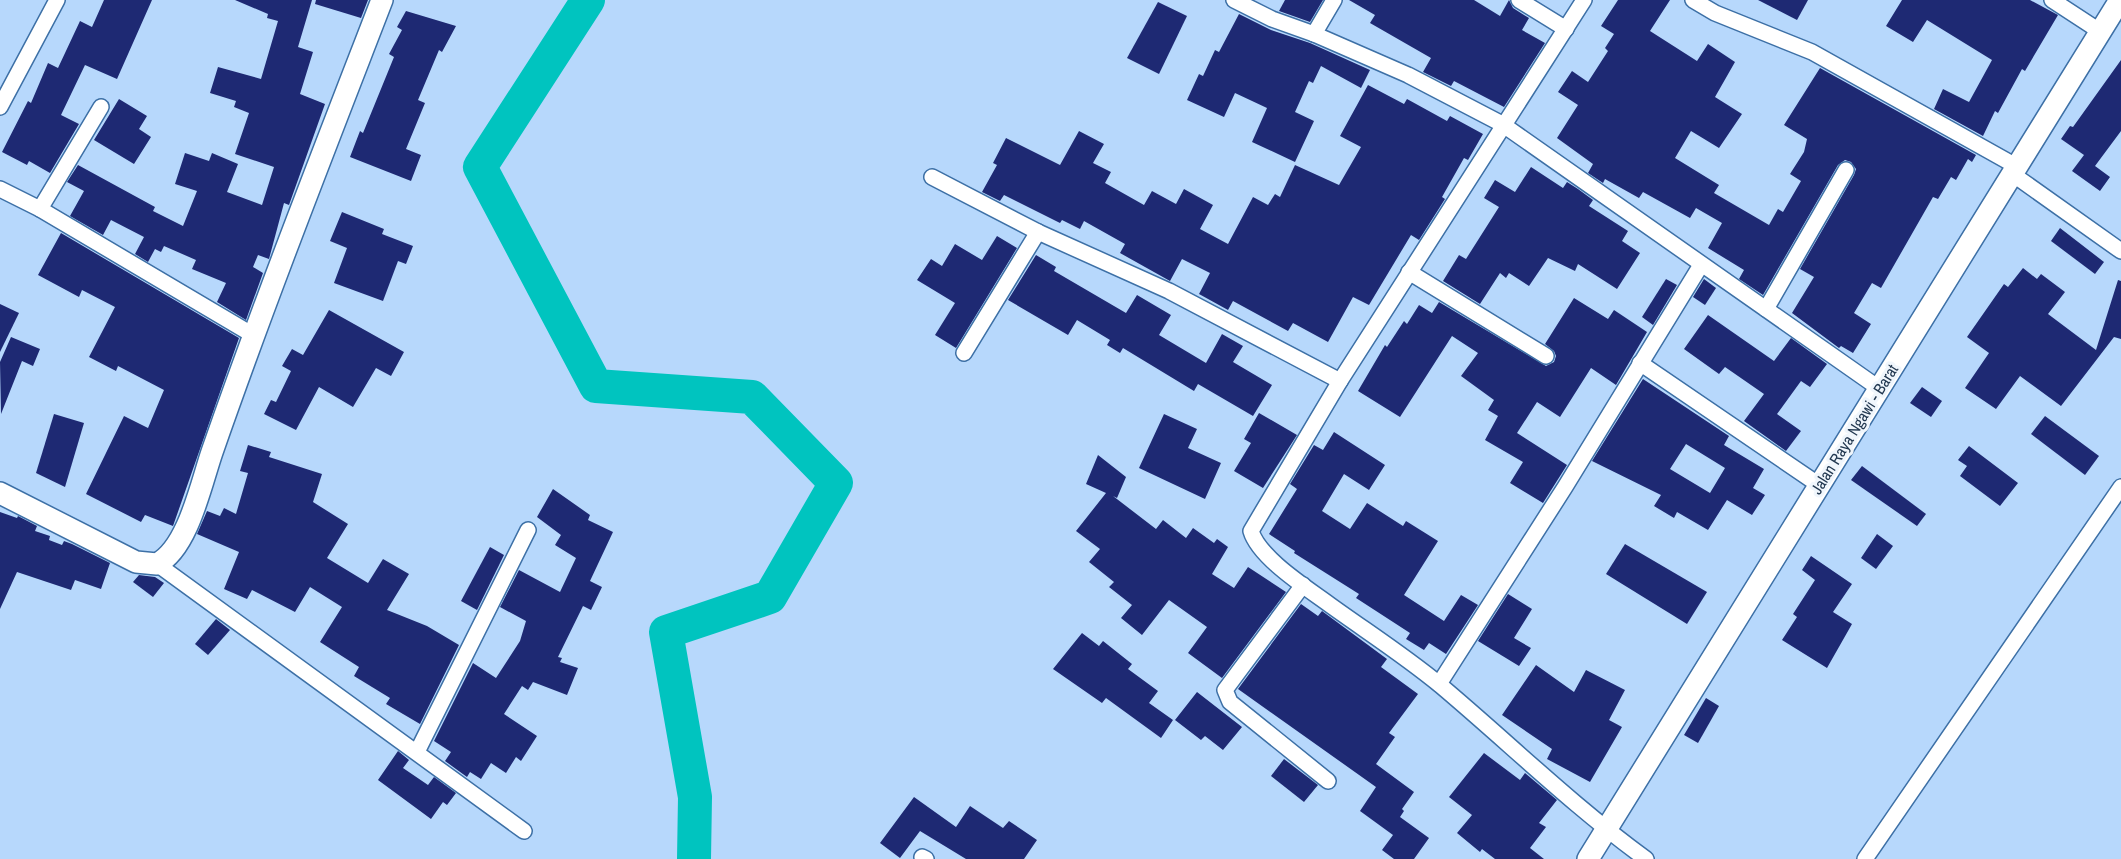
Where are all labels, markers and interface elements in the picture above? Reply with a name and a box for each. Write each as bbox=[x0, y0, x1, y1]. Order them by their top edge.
street label: Jalan Raya Ngawi - Barat bbox=[1805, 359, 1903, 498]

